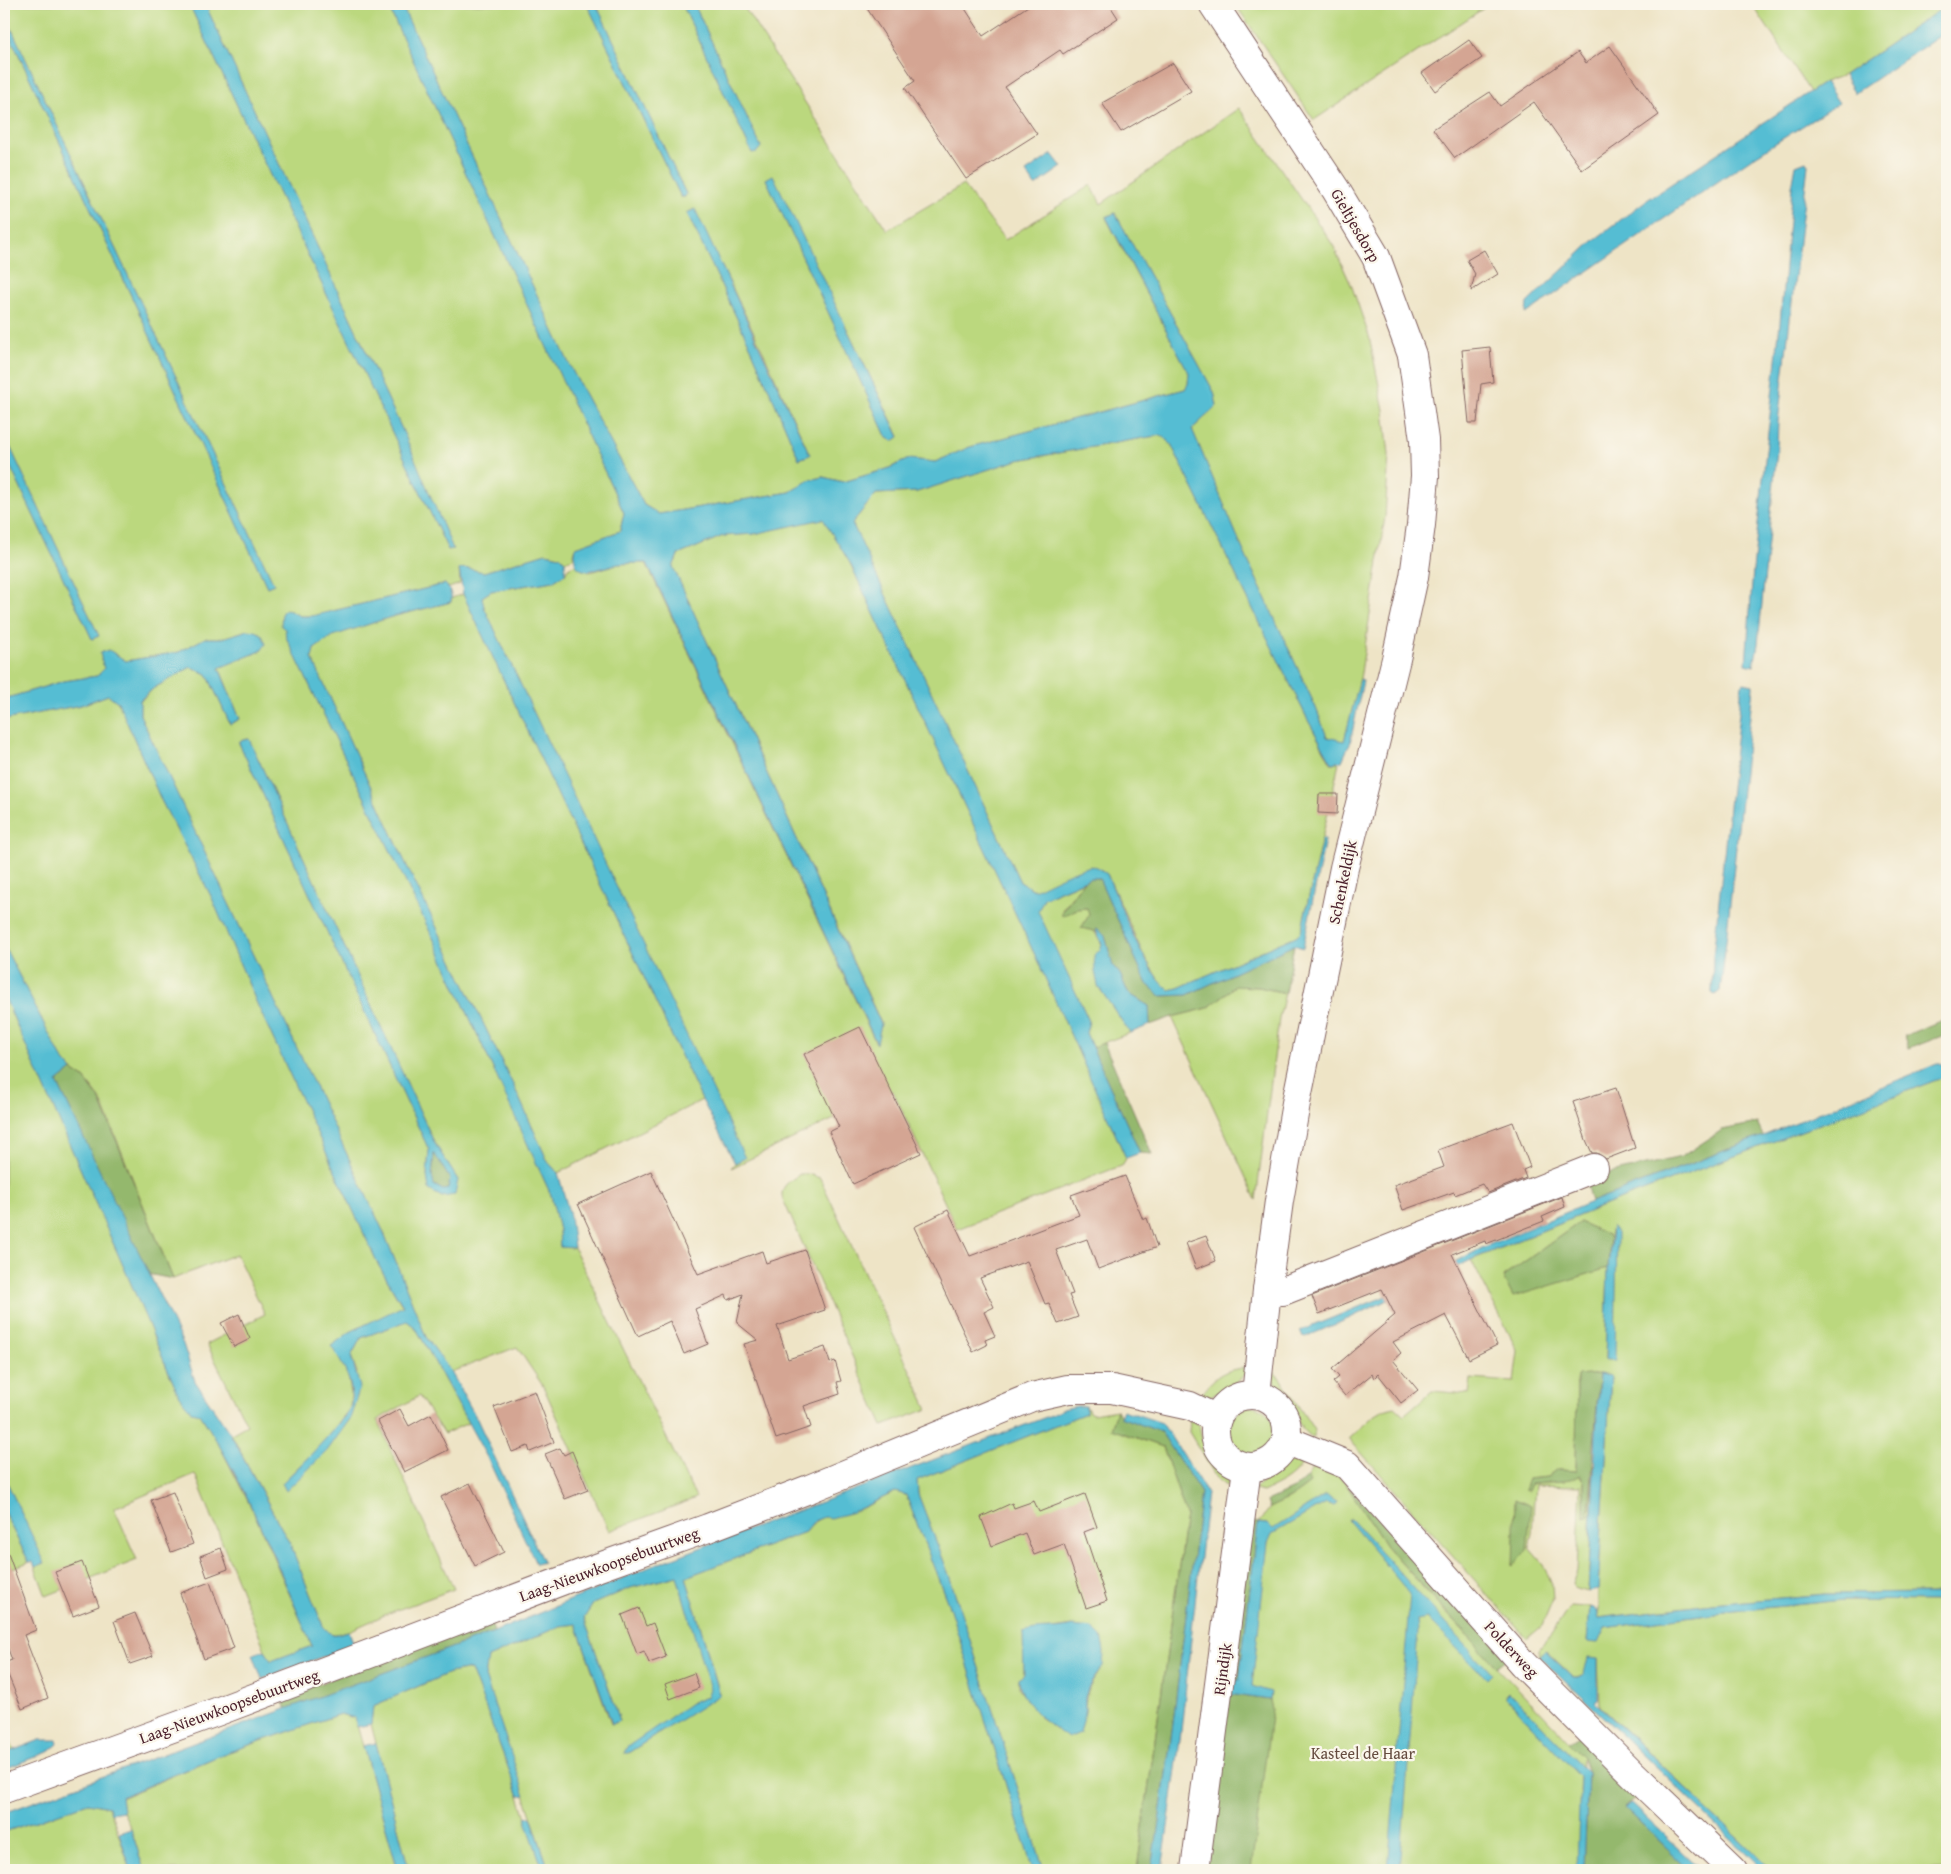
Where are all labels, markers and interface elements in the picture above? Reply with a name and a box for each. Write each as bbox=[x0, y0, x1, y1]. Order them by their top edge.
street label: Gieltjesdorp bbox=[1325, 184, 1387, 267]
street label: Schenkeldijk bbox=[1321, 837, 1363, 926]
street label: Laag-Nieuwkoopsebuurtweg bbox=[516, 1520, 702, 1608]
street label: Polderweg bbox=[1479, 1615, 1545, 1683]
street label: Rijndijk bbox=[1206, 1640, 1238, 1697]
street label: Laag-Nieuwkoopsebuurtweg bbox=[136, 1662, 322, 1750]
park label: Kasteel de Haar bbox=[1311, 1741, 1415, 1765]

